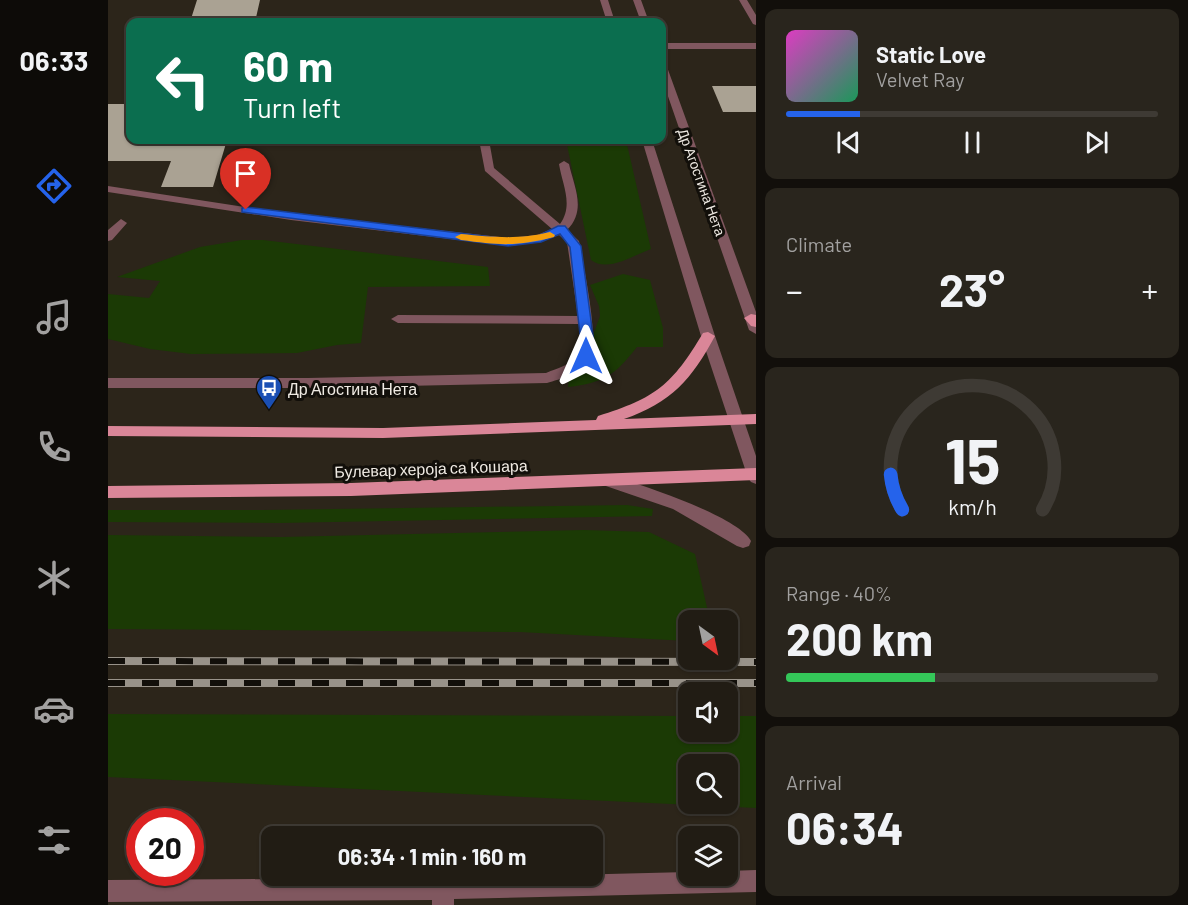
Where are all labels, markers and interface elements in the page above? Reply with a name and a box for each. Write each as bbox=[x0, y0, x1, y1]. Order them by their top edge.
text: 60 m bbox=[243, 40, 333, 90]
text: Static Love bbox=[876, 41, 986, 67]
icon: left bbox=[144, 42, 222, 120]
text: 06:33 bbox=[20, 44, 88, 76]
text: Velvet Ray bbox=[876, 67, 965, 91]
text: Turn left bbox=[243, 91, 341, 123]
street label: Др Агостина Нета bbox=[675, 126, 729, 238]
icon: previous bbox=[832, 126, 865, 159]
icon: pause bbox=[956, 126, 989, 159]
icon: next bbox=[1080, 126, 1113, 159]
pin bbox=[220, 148, 271, 210]
icon: arrive bbox=[229, 157, 262, 190]
icon: directions bbox=[33, 165, 75, 207]
text: Climate bbox=[786, 232, 852, 256]
text: 23° bbox=[939, 262, 1005, 316]
text: − bbox=[786, 270, 803, 310]
text: + bbox=[1141, 270, 1158, 310]
icon: music bbox=[33, 296, 75, 338]
position arrow bbox=[554, 324, 618, 388]
bus stop icon: Др Агостина Нета bbox=[254, 373, 284, 411]
place label: Др Агостина Нета bbox=[288, 379, 417, 398]
text: 15 bbox=[944, 422, 1000, 496]
icon: phone bbox=[33, 426, 75, 468]
street label: Булевар хероја са Кошара bbox=[334, 455, 528, 481]
text: km/h bbox=[948, 494, 996, 519]
icon: climate bbox=[33, 557, 75, 599]
text: Range · 40% bbox=[786, 581, 892, 605]
north arrow bbox=[678, 610, 738, 670]
map controls bbox=[678, 610, 738, 886]
text: 200 km bbox=[786, 611, 933, 665]
button: sound bbox=[678, 682, 738, 742]
icon: car bbox=[33, 688, 75, 730]
button: search bbox=[678, 754, 738, 814]
text: Arrival bbox=[786, 770, 842, 794]
text: 06:34 bbox=[786, 800, 904, 854]
speed limit sign: 20 bbox=[126, 808, 204, 886]
icon: filters bbox=[33, 819, 75, 861]
button: layers bbox=[678, 826, 738, 886]
text: 06:34 · 1 min · 160 m bbox=[338, 843, 526, 869]

